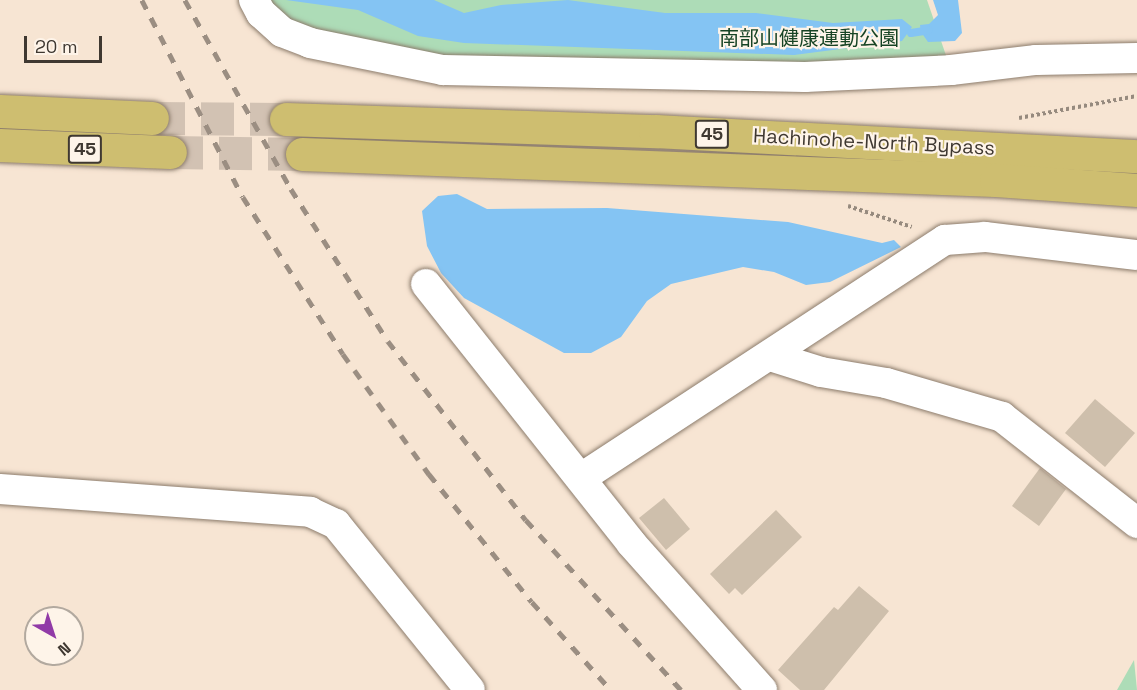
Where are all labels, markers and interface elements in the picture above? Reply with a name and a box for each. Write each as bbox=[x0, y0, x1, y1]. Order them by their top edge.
scale bar bbox=[27, 24, 105, 62]
park label: 南部山健康運動公園 bbox=[719, 26, 899, 50]
text: 20 m bbox=[35, 35, 78, 58]
road number: 45 bbox=[694, 119, 730, 149]
street label: Hachinohe-North Bypass bbox=[753, 124, 995, 160]
road number: 45 bbox=[67, 134, 103, 164]
north arrow bbox=[24, 606, 84, 666]
text: N bbox=[54, 637, 75, 660]

